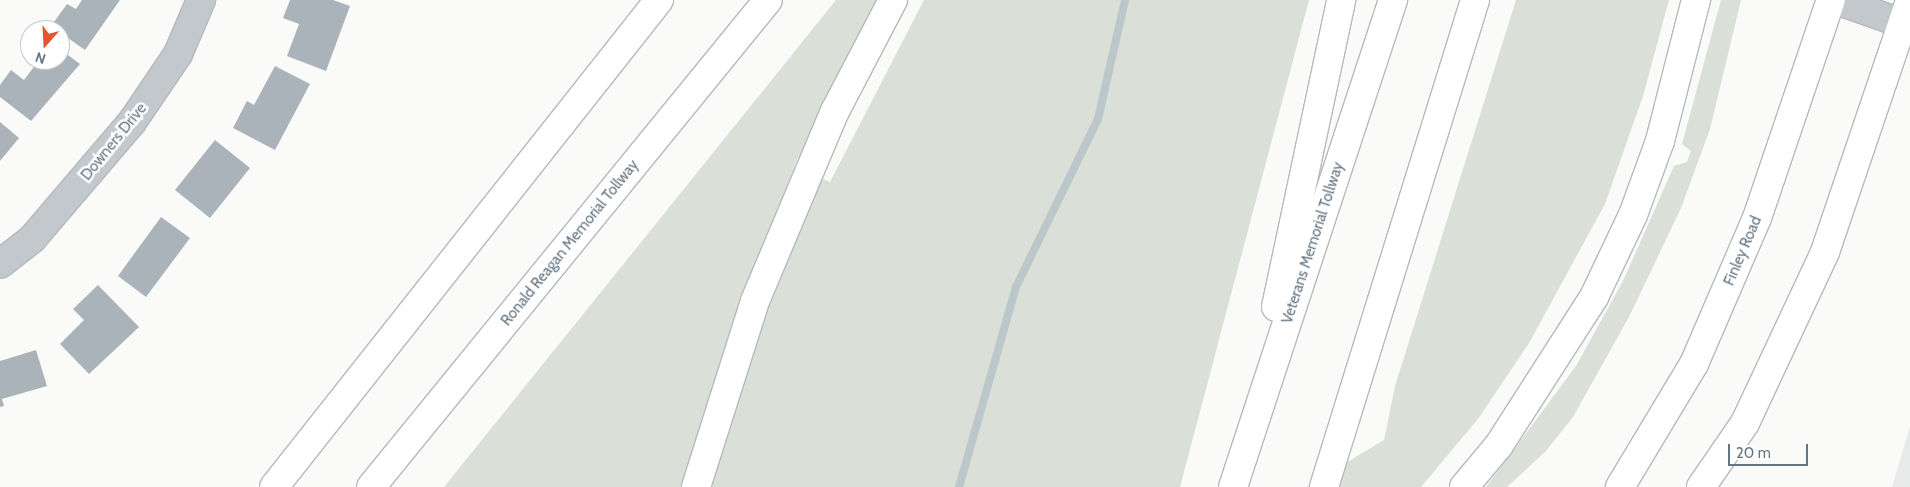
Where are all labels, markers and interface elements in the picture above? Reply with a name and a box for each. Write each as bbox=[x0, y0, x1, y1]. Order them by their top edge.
north arrow bbox=[20, 20, 70, 70]
text: N bbox=[33, 48, 48, 68]
street label: Downers Drive bbox=[77, 100, 151, 184]
street label: Ronald Reagan Memorial Tollway bbox=[497, 156, 643, 330]
street label: Veterans Memorial Tollway bbox=[1278, 160, 1348, 326]
street label: Finley Road bbox=[1720, 213, 1766, 289]
scale bar bbox=[1730, 434, 1810, 466]
text: 20 m bbox=[1736, 444, 1771, 462]

